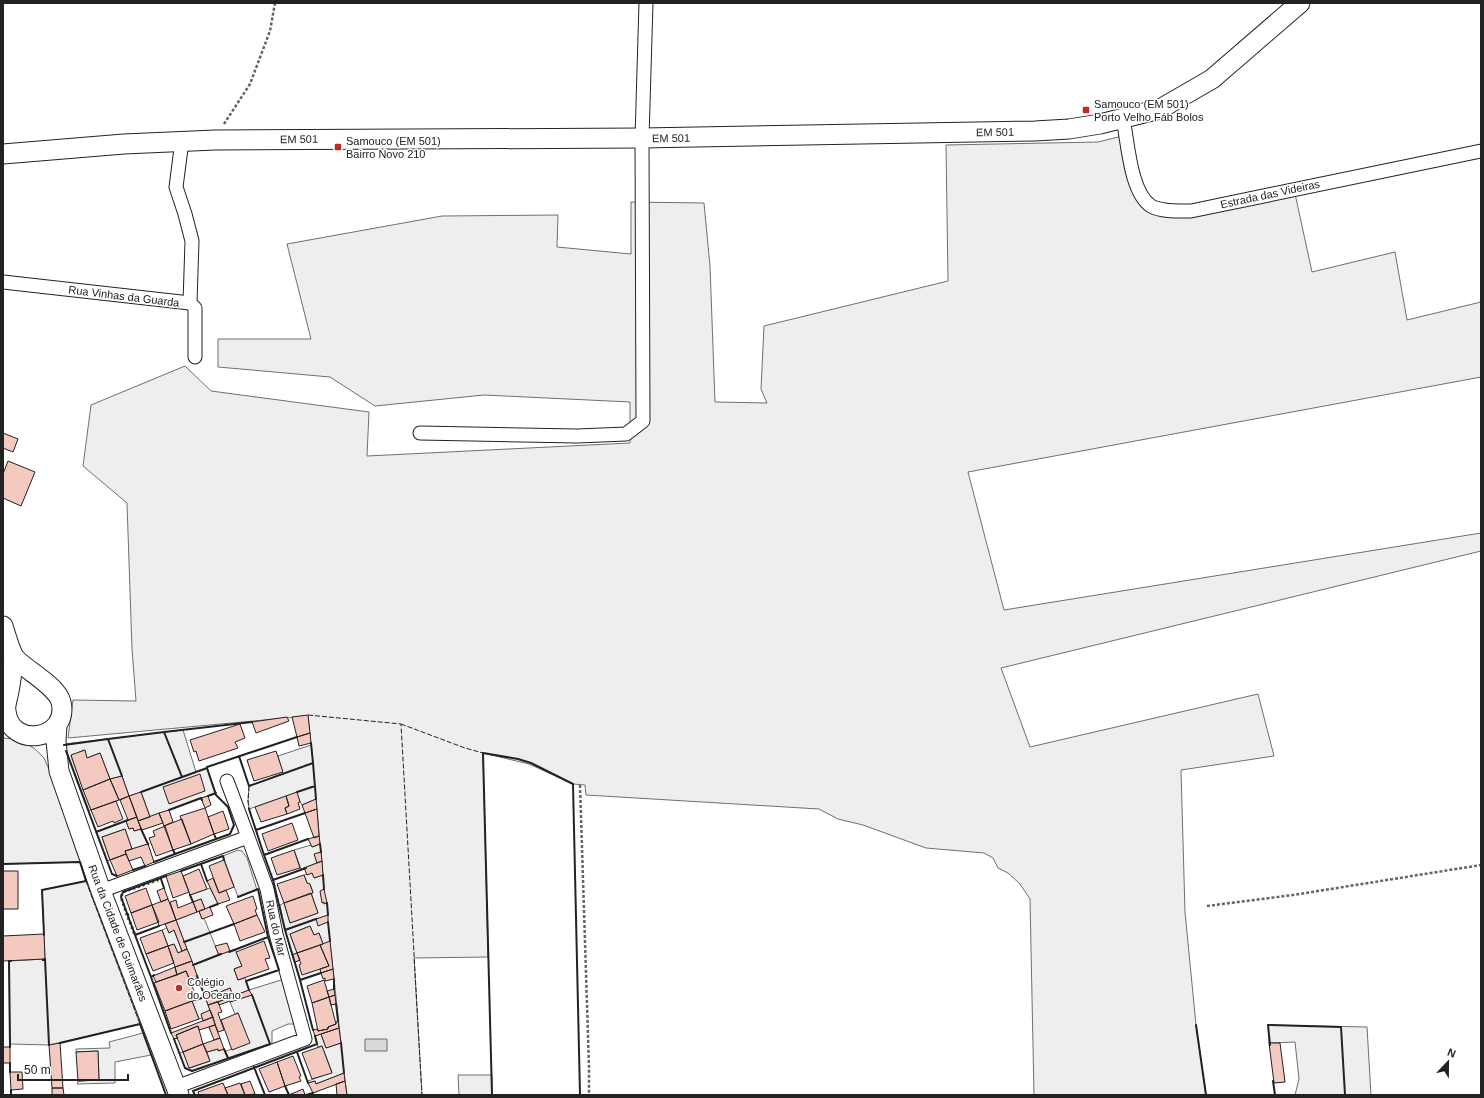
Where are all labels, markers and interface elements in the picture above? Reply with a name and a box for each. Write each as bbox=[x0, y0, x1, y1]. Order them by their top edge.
place label: Samouco (EM 501) Porto Velho Fáb Bolos bbox=[1094, 98, 1204, 123]
marker: Samouco (EM 501) Porto Velho Fáb Bolos bbox=[1081, 105, 1091, 115]
street label: EM 501 bbox=[976, 126, 1014, 138]
street label: EM 501 bbox=[652, 132, 690, 144]
street label: EM 501 bbox=[280, 133, 318, 145]
place label: Samouco (EM 501) Bairro Novo 210 bbox=[346, 135, 441, 160]
marker: Samouco (EM 501) Bairro Novo 210 bbox=[333, 142, 343, 152]
street label: Estrada das Videiras bbox=[1219, 177, 1321, 210]
street label: Rua Vinhas da Guarda bbox=[68, 283, 181, 309]
street label: Rua da Cidade de Guimarães bbox=[86, 863, 150, 1004]
street label: Rua do Mar bbox=[264, 899, 288, 958]
place label: Colégio do Oceano bbox=[187, 976, 241, 1001]
marker: Colégio do Oceano bbox=[174, 983, 184, 993]
north arrow bbox=[1428, 1042, 1468, 1082]
text: N bbox=[1446, 1046, 1458, 1060]
scale bar bbox=[18, 1056, 128, 1082]
text: 50 m bbox=[24, 1063, 51, 1077]

